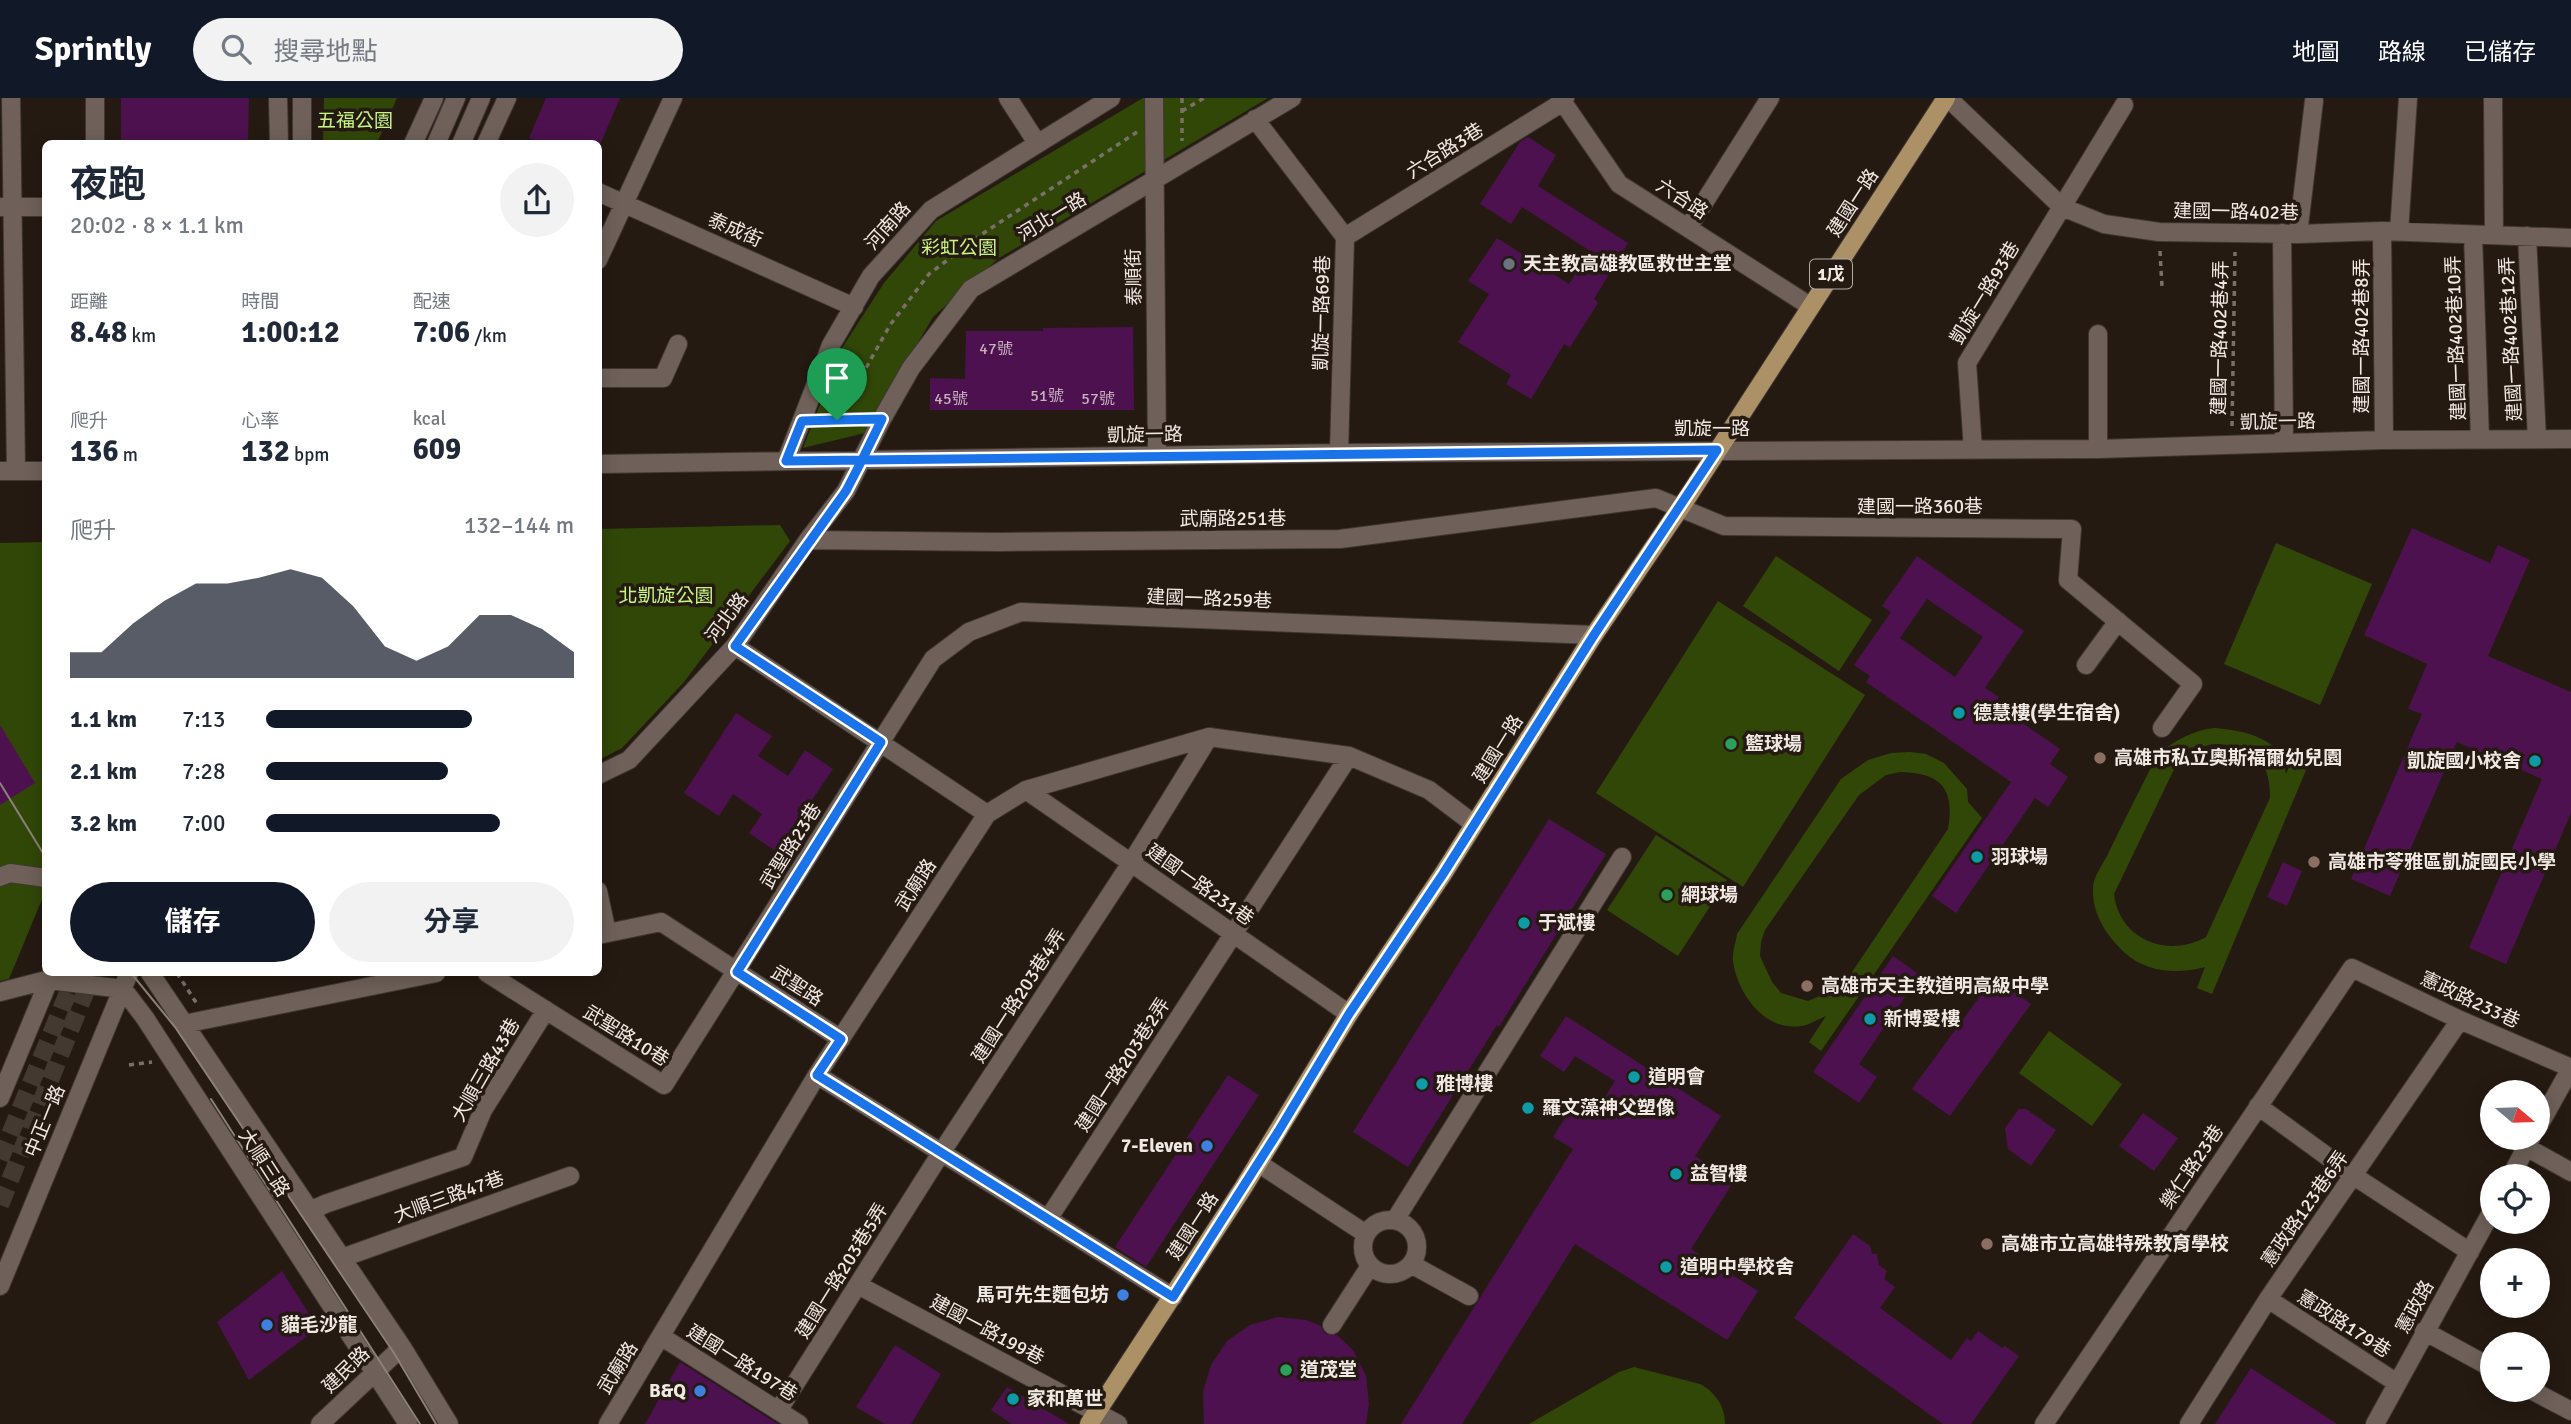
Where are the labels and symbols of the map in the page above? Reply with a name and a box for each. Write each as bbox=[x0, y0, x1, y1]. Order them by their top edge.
park label: 五福公園 bbox=[317, 109, 393, 133]
street label: 六合路3巷 bbox=[1402, 118, 1488, 184]
street label: 建國一路 bbox=[1822, 165, 1884, 241]
street label: 六合路 bbox=[1652, 173, 1712, 225]
street label: 河北一路 bbox=[1013, 187, 1091, 247]
street label: 河南路 bbox=[860, 197, 916, 255]
street label: 建國一路402巷 bbox=[2173, 199, 2299, 225]
street label: 泰成街 bbox=[704, 207, 766, 253]
park label: 彩虹公園 bbox=[921, 236, 997, 260]
street label: 凱旋一路93巷 bbox=[1945, 237, 2025, 349]
street label: 泰順街 bbox=[1122, 248, 1146, 306]
place label: 天主教高雄教區救世主堂 bbox=[1523, 252, 1732, 276]
street label: 凱旋一路69巷 bbox=[1309, 255, 1335, 371]
street label: 建國一路402巷10弄 bbox=[2441, 255, 2471, 421]
marker: 天主教高雄教區救世主堂 bbox=[1501, 256, 1517, 272]
street label: 建國一路402巷12弄 bbox=[2495, 256, 2527, 422]
street label: 建國一路402巷8弄 bbox=[2350, 258, 2374, 414]
road number: 1戊 bbox=[1810, 260, 1852, 288]
street label: 建國一路402巷4弄 bbox=[2207, 260, 2233, 416]
house number: 47號 bbox=[979, 339, 1013, 359]
pin bbox=[807, 348, 867, 420]
house number: 51號 bbox=[1030, 386, 1064, 406]
house number: 45號 bbox=[934, 389, 968, 409]
house number: 57號 bbox=[1081, 389, 1115, 409]
street label: 凱旋一路 bbox=[2240, 409, 2316, 435]
street label: 凱旋一路 bbox=[1674, 417, 1750, 441]
street label: 凱旋一路 bbox=[1107, 422, 1183, 448]
street label: 建國一路360巷 bbox=[1857, 495, 1983, 519]
street label: 武廟路251巷 bbox=[1180, 507, 1286, 531]
park label: 北凱旋公園 bbox=[618, 584, 714, 608]
street label: 建國一路259巷 bbox=[1146, 585, 1272, 613]
street label: 河北路 bbox=[700, 588, 754, 648]
place label: 德慧樓(學生宿舍) bbox=[1973, 701, 2120, 725]
marker: 德慧樓(學生宿舍) bbox=[1951, 705, 1967, 721]
street label: 建國一路 bbox=[1468, 710, 1528, 788]
place label: 籃球場 bbox=[1745, 732, 1802, 756]
marker: 籃球場 bbox=[1723, 736, 1739, 752]
place label: 高雄市私立奧斯福爾幼兒園 bbox=[2114, 746, 2342, 770]
place label: 凱旋國小校舍 bbox=[2407, 749, 2521, 773]
marker: 高雄市私立奧斯福爾幼兒園 bbox=[2092, 750, 2108, 766]
marker: 凱旋國小校舍 bbox=[2527, 753, 2543, 769]
street label: 武聖路23巷 bbox=[755, 799, 827, 893]
street label: 建國一路231巷 bbox=[1142, 839, 1258, 931]
place label: 羽球場 bbox=[1991, 845, 2048, 869]
marker: 羽球場 bbox=[1969, 849, 1985, 865]
place label: 高雄市苓雅區凱旋國民小學 bbox=[2328, 850, 2556, 874]
marker: 高雄市苓雅區凱旋國民小學 bbox=[2306, 854, 2322, 870]
street label: 武廟路 bbox=[890, 855, 942, 915]
place label: 網球場 bbox=[1681, 883, 1738, 907]
marker: 網球場 bbox=[1659, 887, 1675, 903]
place label: 于斌樓 bbox=[1538, 911, 1595, 935]
marker: 于斌樓 bbox=[1516, 915, 1532, 931]
street label: 建國一路203巷4弄 bbox=[967, 924, 1071, 1068]
street label: 武聖路 bbox=[767, 960, 827, 1012]
street label: 憲政路233巷 bbox=[2417, 967, 2523, 1033]
place label: 高雄市天主教道明高級中學 bbox=[1821, 974, 2049, 998]
marker: 高雄市天主教道明高級中學 bbox=[1799, 978, 1815, 994]
street label: 建國一路203巷2弄 bbox=[1071, 993, 1175, 1137]
street label: 武聖路10巷 bbox=[579, 1000, 673, 1072]
place label: 新博愛樓 bbox=[1884, 1007, 1960, 1031]
marker: 新博愛樓 bbox=[1862, 1011, 1878, 1027]
street label: 大順三路43巷 bbox=[447, 1014, 525, 1126]
place label: 道明會 bbox=[1648, 1065, 1705, 1089]
marker: 道明會 bbox=[1626, 1069, 1642, 1085]
place label: 雅博樓 bbox=[1436, 1072, 1493, 1096]
marker: 雅博樓 bbox=[1414, 1076, 1430, 1092]
north arrow bbox=[2480, 1080, 2550, 1150]
street label: 中正一路 bbox=[20, 1081, 70, 1161]
place label: 羅文藻神父塑像 bbox=[1542, 1096, 1675, 1120]
marker: 羅文藻神父塑像 bbox=[1520, 1100, 1536, 1116]
street label: 樂仁路23巷 bbox=[2155, 1120, 2229, 1214]
street label: 大順三路 bbox=[233, 1125, 295, 1201]
place label: 7-Eleven bbox=[1121, 1134, 1193, 1158]
marker: 7-Eleven bbox=[1199, 1138, 1215, 1154]
street label: 憲政路123巷6弄 bbox=[2256, 1146, 2354, 1272]
place label: 益智樓 bbox=[1690, 1162, 1747, 1186]
street label: 大順三路47巷 bbox=[391, 1166, 507, 1228]
marker: 益智樓 bbox=[1668, 1166, 1684, 1182]
street label: 建國一路 bbox=[1162, 1188, 1224, 1264]
street label: 建國一路203巷5弄 bbox=[791, 1199, 893, 1343]
place label: 高雄市立高雄特殊教育學校 bbox=[2001, 1232, 2229, 1256]
marker: 高雄市立高雄特殊教育學校 bbox=[1979, 1236, 1995, 1252]
place label: 道明中學校舍 bbox=[1680, 1255, 1794, 1279]
marker: 道明中學校舍 bbox=[1658, 1259, 1674, 1275]
street label: 憲政路 bbox=[2391, 1276, 2439, 1338]
place label: 馬可先生麵包坊 bbox=[976, 1283, 1109, 1307]
street label: 憲政路179巷 bbox=[2293, 1285, 2395, 1363]
marker: 馬可先生麵包坊 bbox=[1115, 1287, 1131, 1303]
street label: 建國一路199巷 bbox=[926, 1290, 1048, 1370]
place label: 貓毛沙龍 bbox=[281, 1313, 357, 1337]
marker: 貓毛沙龍 bbox=[259, 1317, 275, 1333]
street label: 建國一路197巷 bbox=[682, 1319, 802, 1407]
street label: 武廟路 bbox=[593, 1337, 643, 1399]
street label: 建民路 bbox=[317, 1342, 375, 1398]
place label: 道茂堂 bbox=[1300, 1358, 1357, 1382]
marker: 道茂堂 bbox=[1278, 1362, 1294, 1378]
place label: B&Q bbox=[649, 1379, 686, 1403]
marker: B&Q bbox=[692, 1383, 708, 1399]
place label: 家和萬世 bbox=[1027, 1387, 1103, 1411]
marker: 家和萬世 bbox=[1005, 1391, 1021, 1407]

